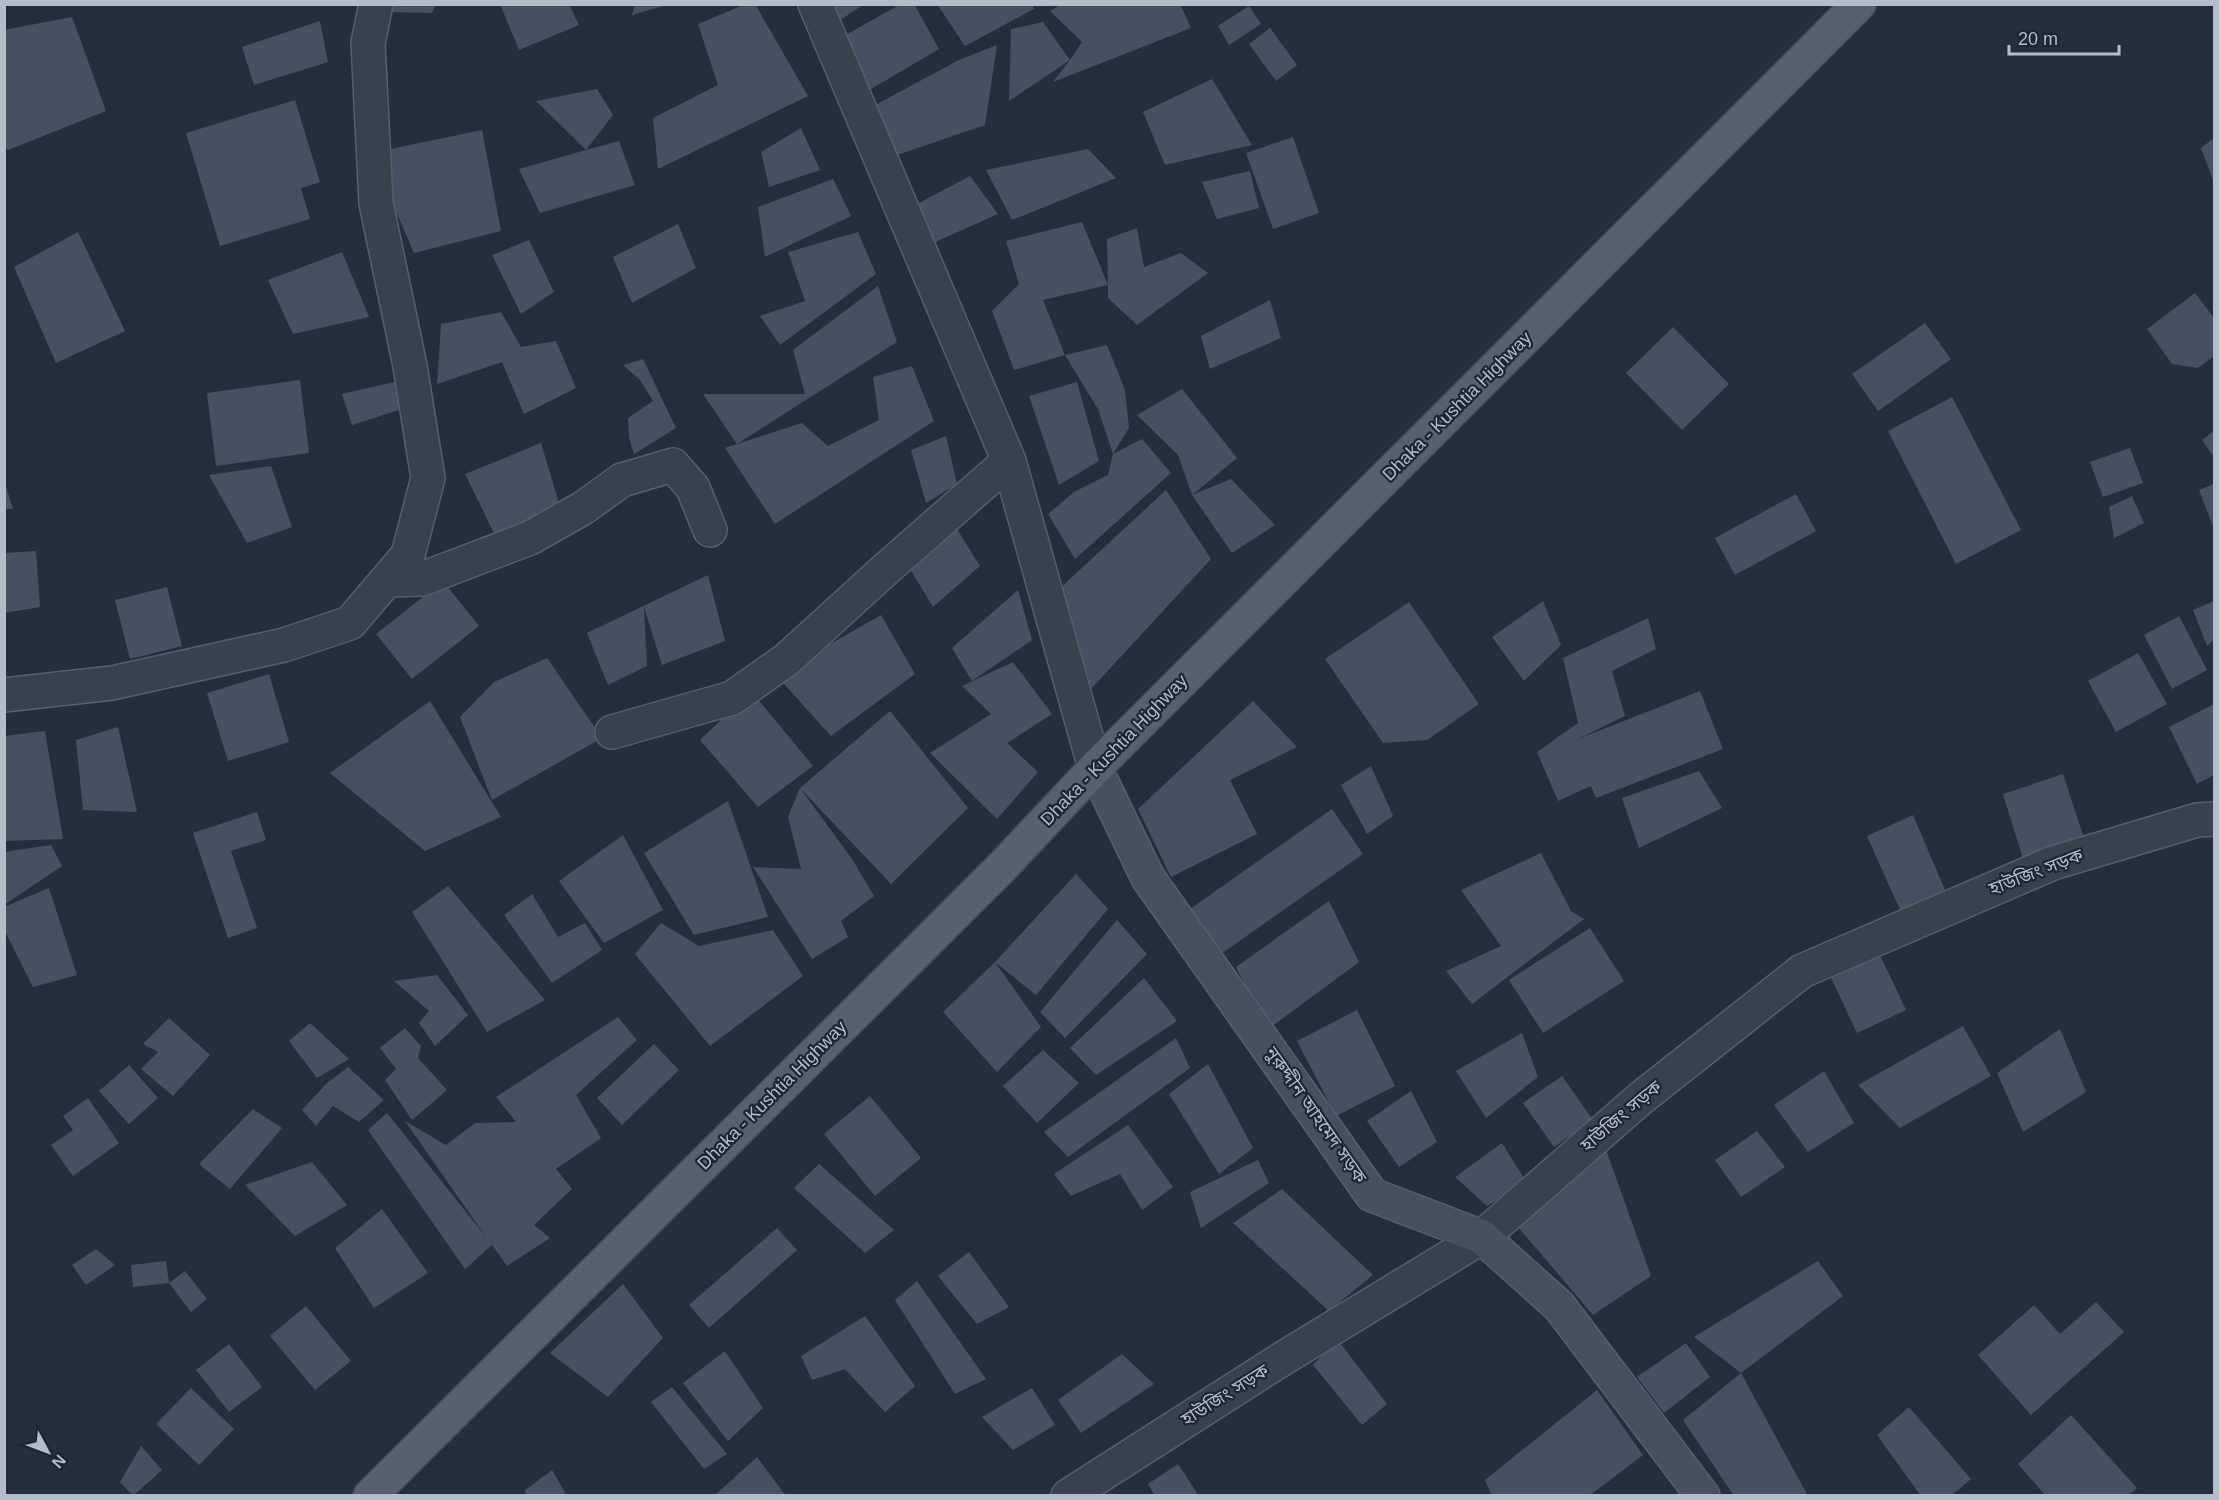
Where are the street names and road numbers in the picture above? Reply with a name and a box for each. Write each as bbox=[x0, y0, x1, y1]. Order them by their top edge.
street label: Dhaka - Kushtia Highway bbox=[1378, 327, 1536, 485]
street label: Dhaka - Kushtia Highway bbox=[1037, 670, 1191, 830]
street label: হাউজিং সড়ক bbox=[1985, 845, 2086, 899]
street label: Dhaka - Kushtia Highway bbox=[693, 1016, 851, 1174]
street label: নুরুদ্দীন আহমেদ সড়ক bbox=[1260, 1042, 1371, 1188]
street label: হাউজিং সড়ক bbox=[1576, 1076, 1666, 1156]
street label: হাউজিং সড়ক bbox=[1177, 1360, 1273, 1430]

